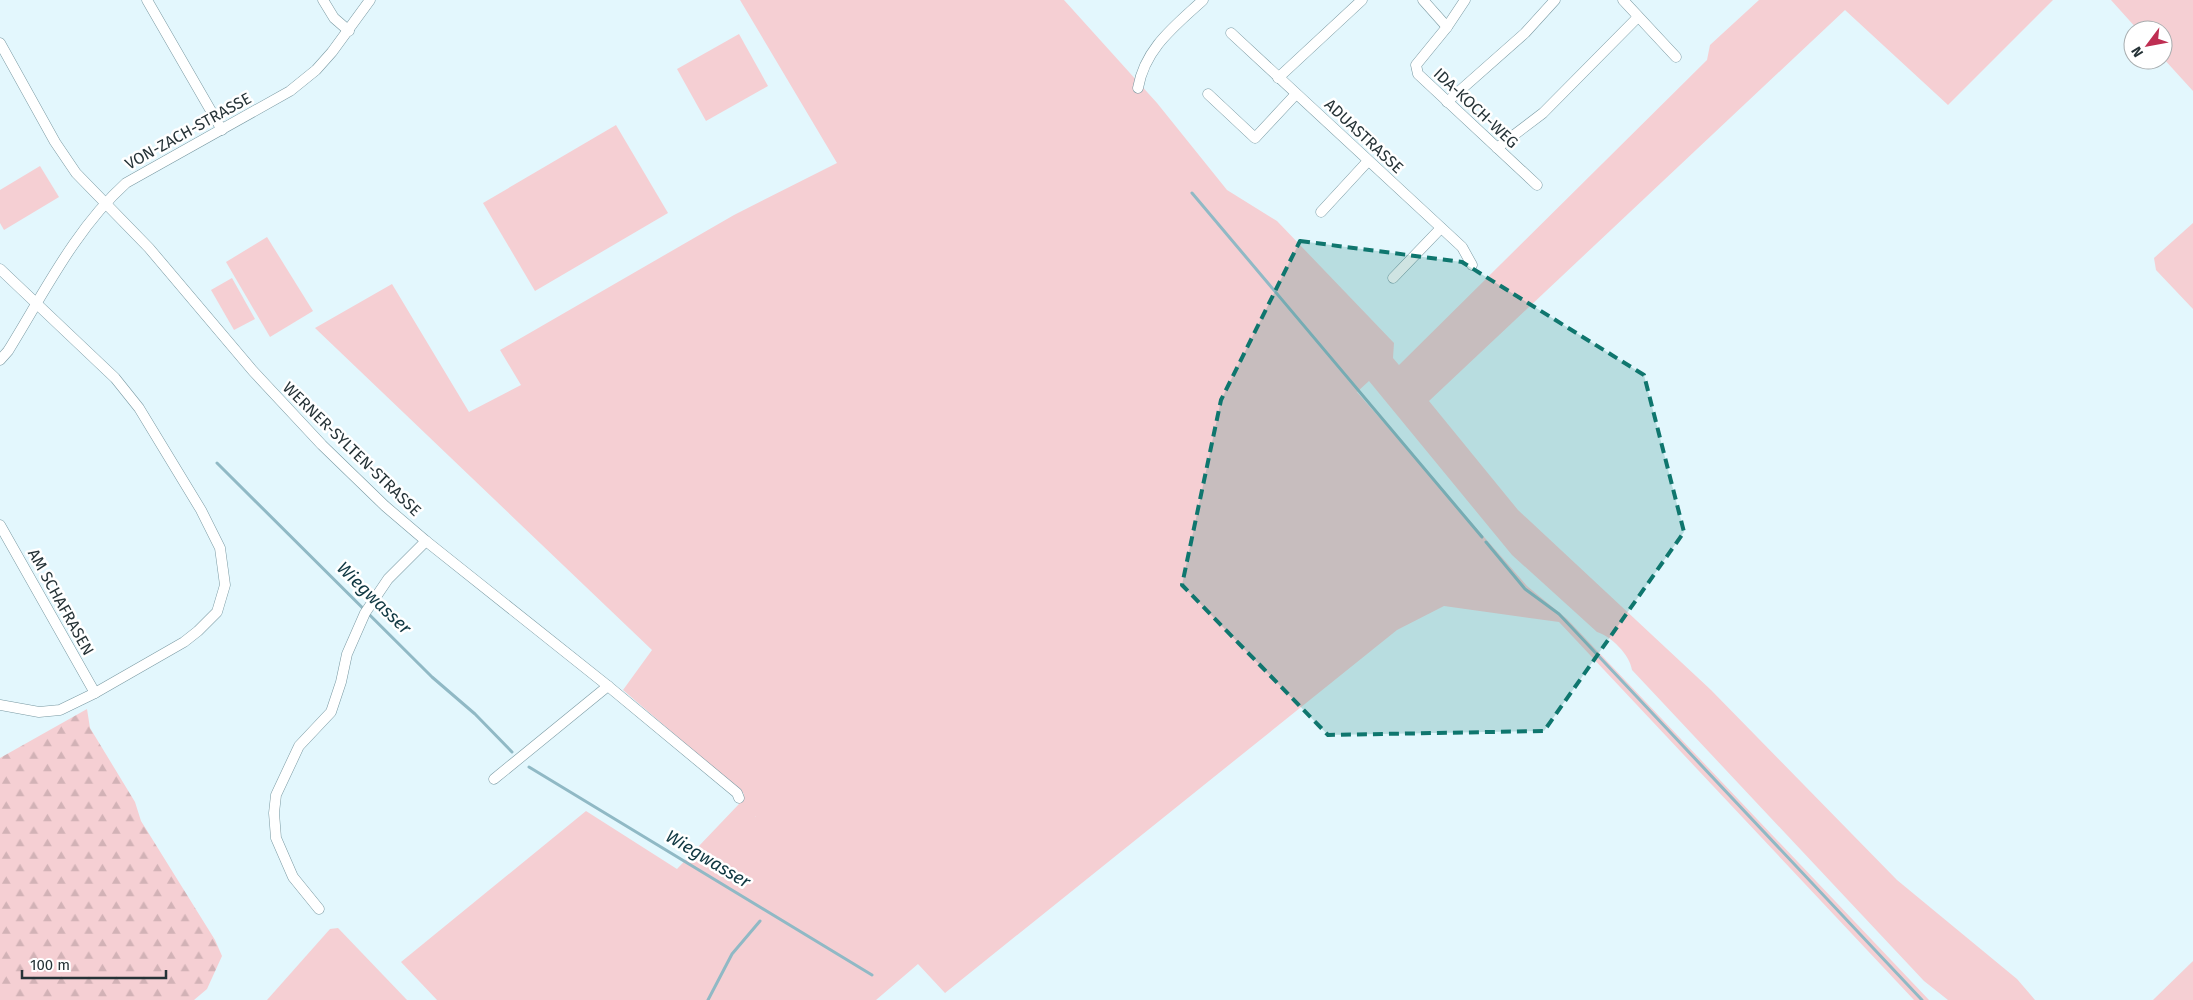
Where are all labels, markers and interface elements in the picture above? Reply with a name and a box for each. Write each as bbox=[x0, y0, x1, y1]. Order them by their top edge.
north arrow bbox=[2123, 20, 2173, 70]
text: N bbox=[2128, 43, 2147, 60]
street label: IDA-KOCH-WEG bbox=[1430, 64, 1522, 152]
street label: VON-ZACH-STRASSE bbox=[122, 88, 254, 174]
street label: ADUASTRASSE bbox=[1321, 95, 1407, 177]
street label: WERNER-SYLTEN-STRASSE bbox=[279, 378, 425, 520]
street label: AM SCHAFRASEN bbox=[24, 546, 98, 658]
water label: Wiegwasser bbox=[332, 557, 417, 640]
water label: Wiegwasser bbox=[662, 825, 755, 893]
scale bar bbox=[22, 948, 166, 980]
text: 100 m bbox=[30, 956, 70, 974]

